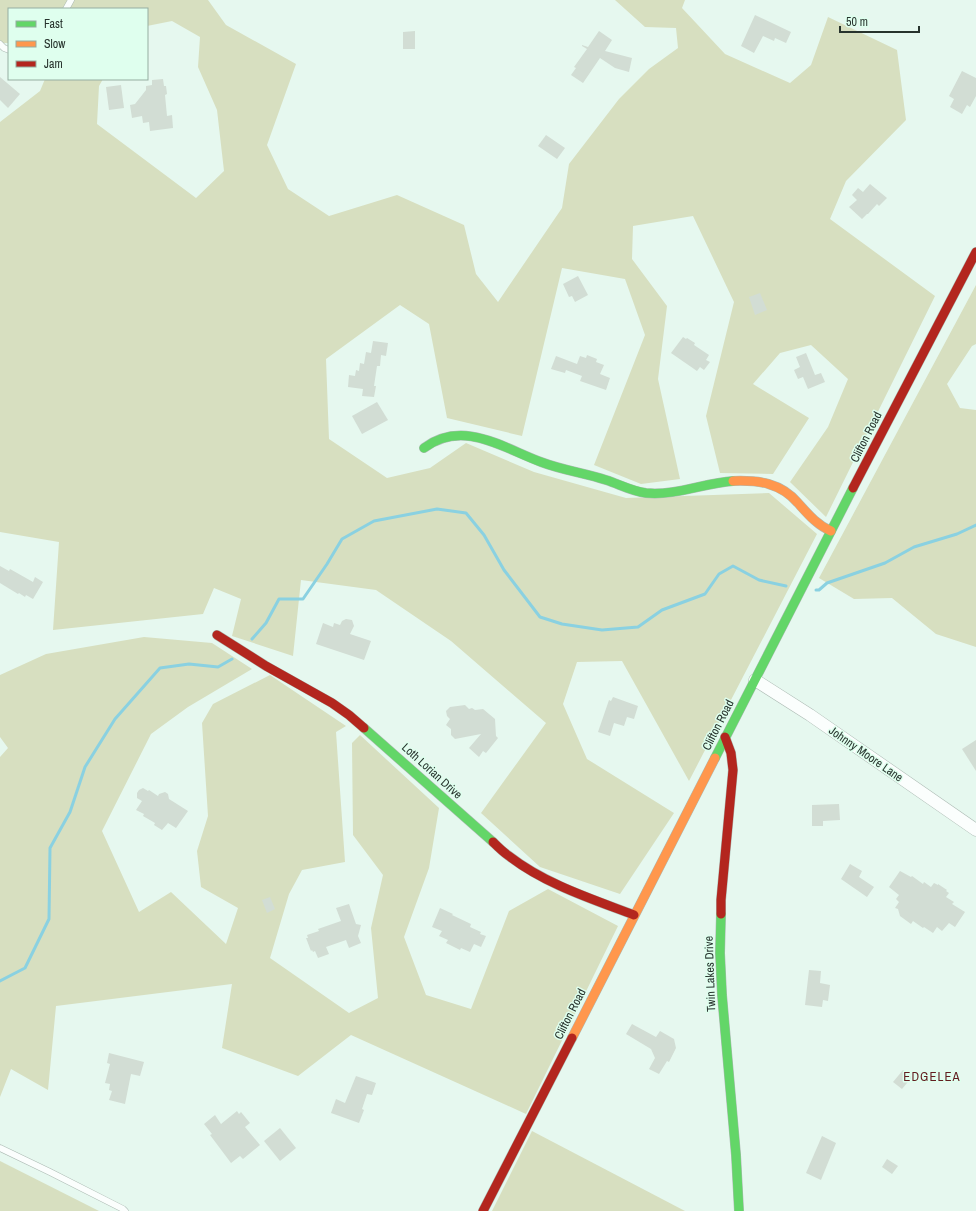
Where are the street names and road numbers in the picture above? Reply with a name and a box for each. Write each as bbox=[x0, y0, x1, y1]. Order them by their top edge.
street label: Clifton Road bbox=[846, 409, 886, 465]
street label: Clifton Road bbox=[698, 697, 738, 753]
street label: Johnny Moore Lane bbox=[826, 723, 906, 785]
street label: Loth Lorian Drive bbox=[398, 740, 466, 802]
street label: Twin Lakes Drive bbox=[701, 936, 719, 1012]
street label: Clifton Road bbox=[550, 986, 590, 1042]

